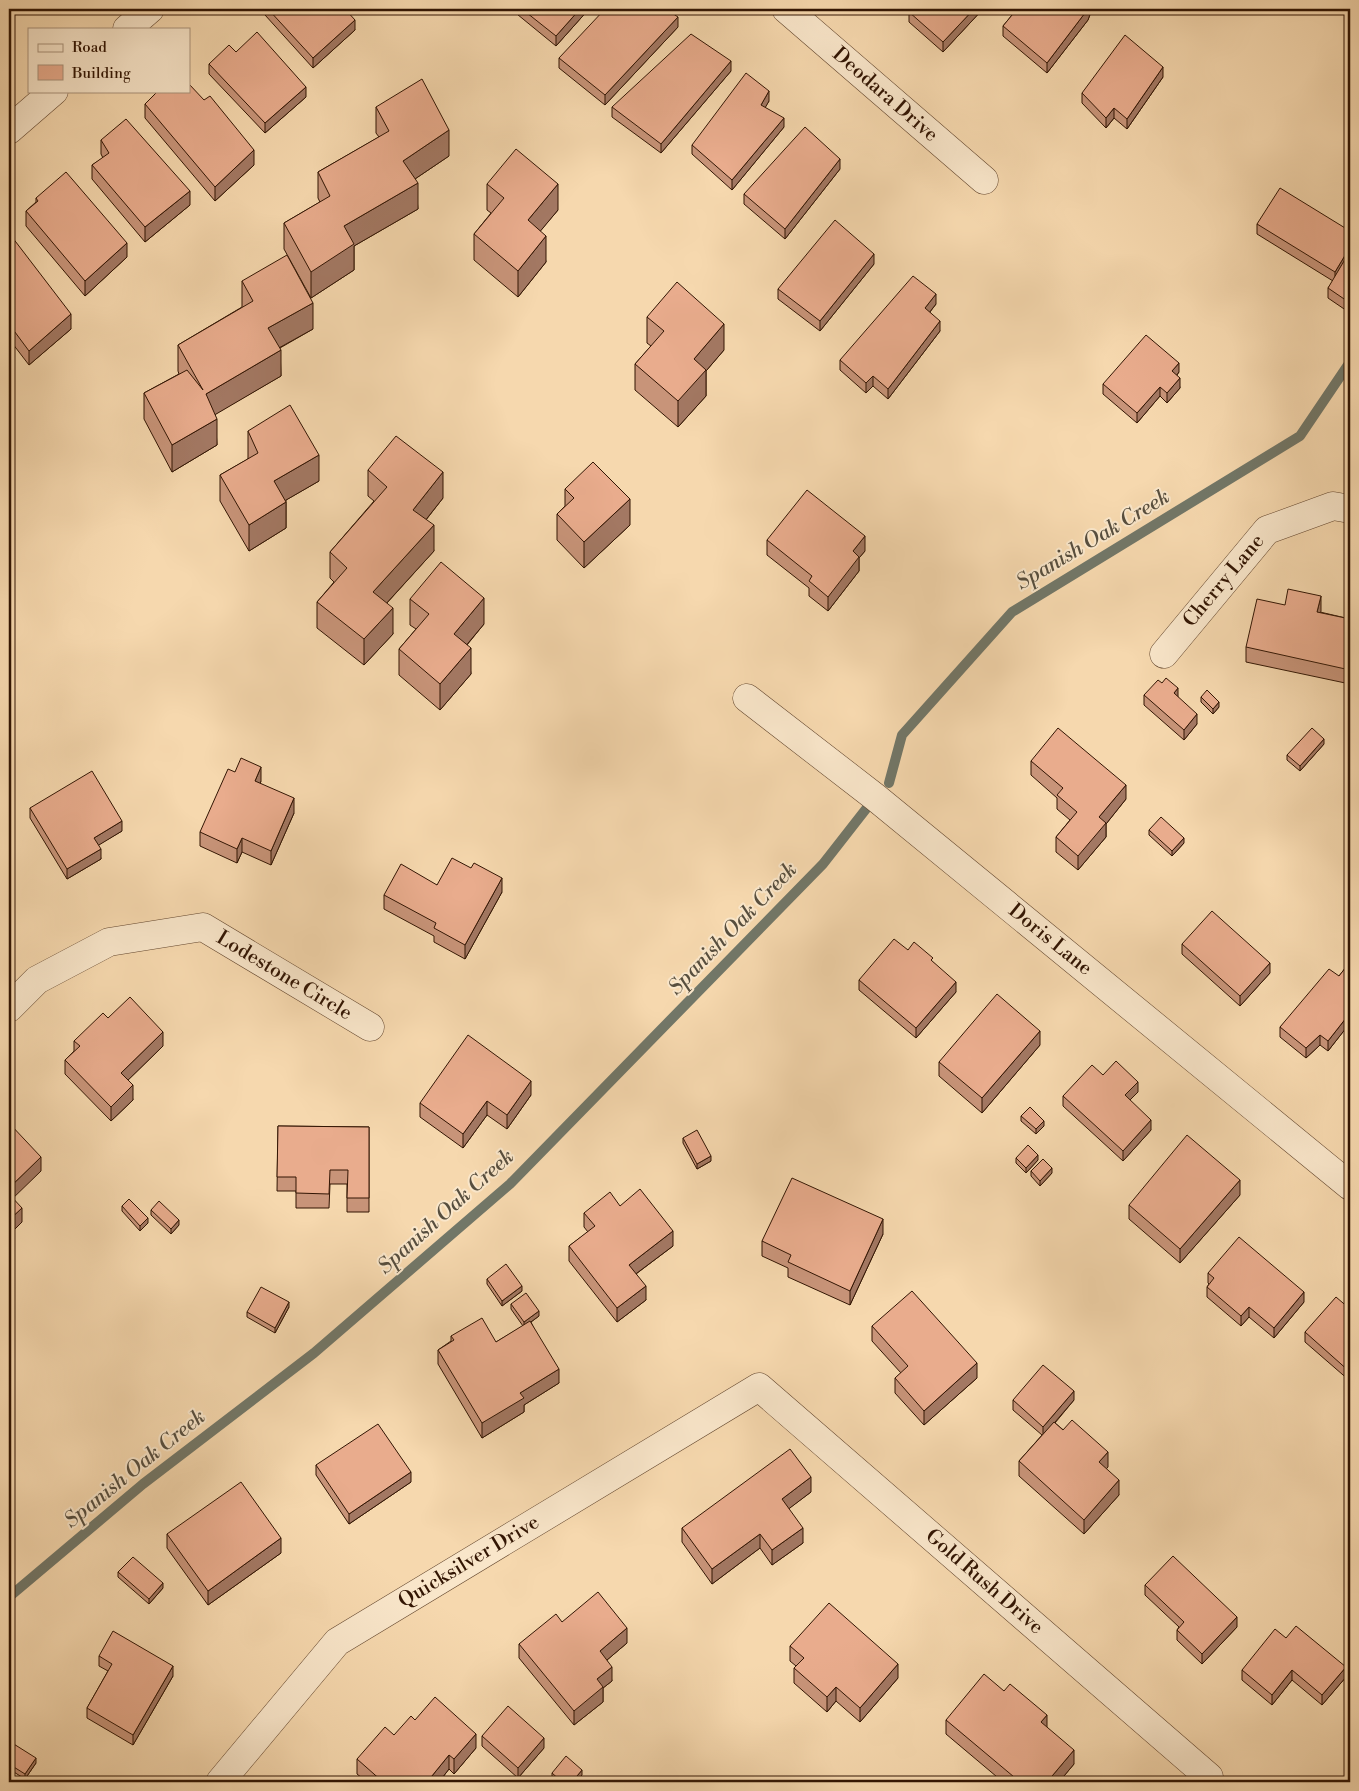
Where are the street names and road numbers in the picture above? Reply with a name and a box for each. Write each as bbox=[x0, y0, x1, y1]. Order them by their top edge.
street label: Deodara Drive bbox=[827, 42, 943, 148]
street label: Cherry Lane bbox=[1178, 530, 1270, 632]
street label: Doris Lane bbox=[1003, 899, 1097, 981]
street label: Lodestone Circle bbox=[212, 926, 356, 1026]
street label: Quicksilver Drive bbox=[394, 1510, 544, 1614]
street label: Gold Rush Drive bbox=[920, 1524, 1048, 1640]

